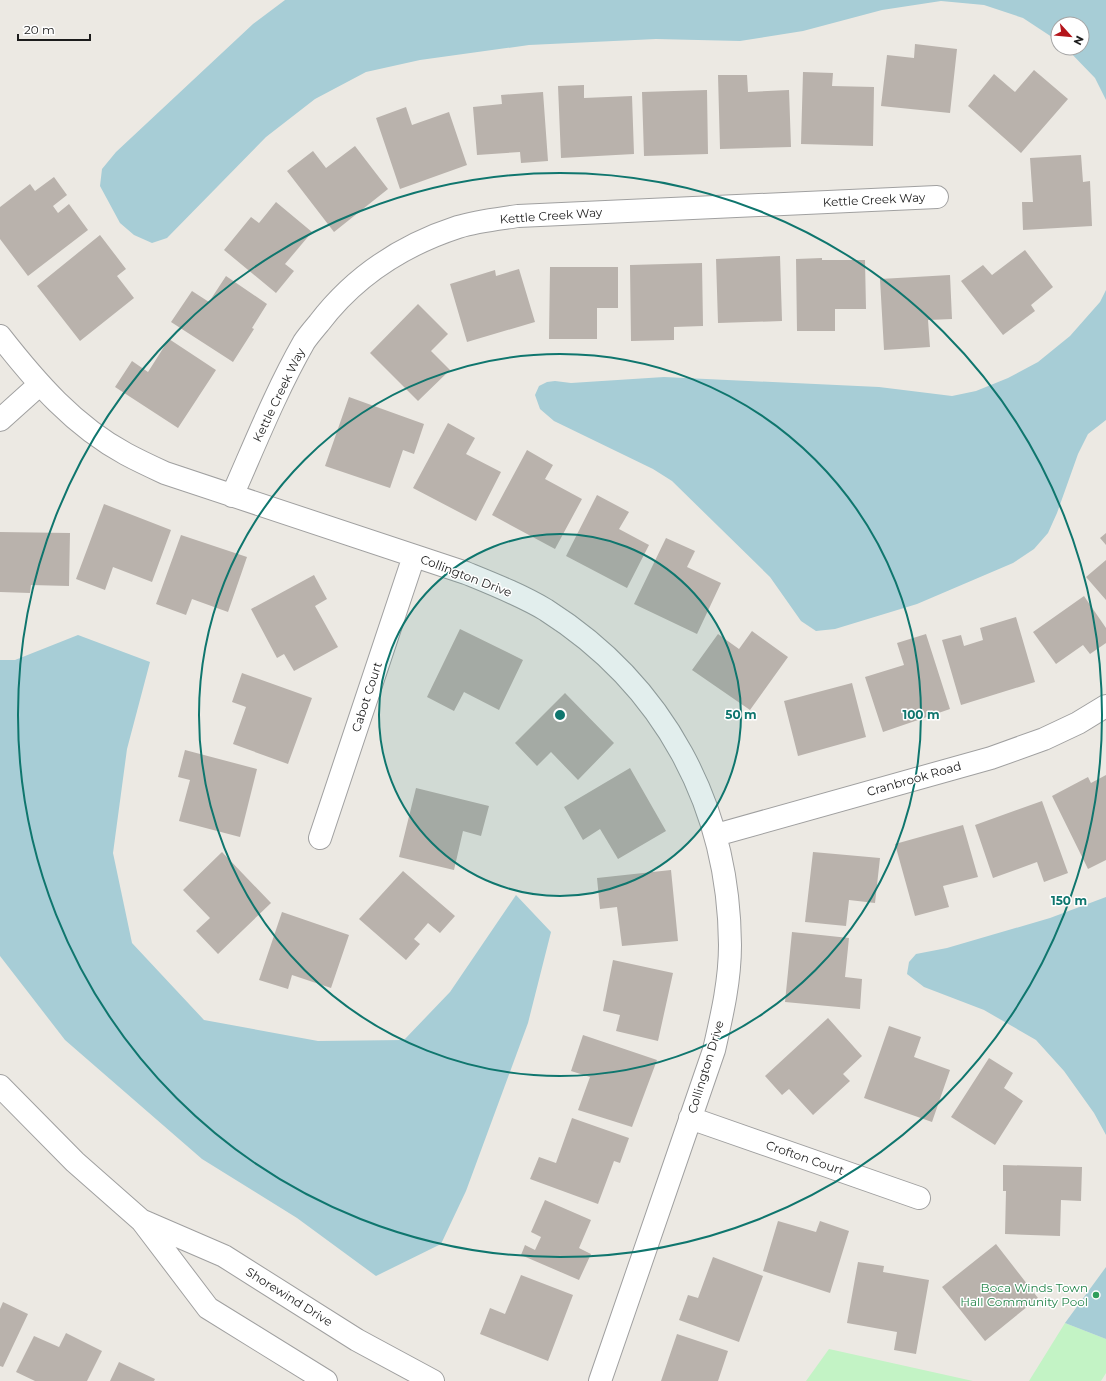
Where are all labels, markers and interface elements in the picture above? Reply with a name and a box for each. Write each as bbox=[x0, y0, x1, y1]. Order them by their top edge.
scale bar bbox=[18, 16, 90, 42]
north arrow bbox=[1050, 16, 1090, 56]
text: 20 m bbox=[24, 22, 55, 37]
text: N bbox=[1071, 33, 1087, 48]
street label: Kettle Creek Way bbox=[822, 189, 926, 210]
street label: Kettle Creek Way bbox=[499, 204, 603, 227]
street label: Kettle Creek Way bbox=[249, 345, 308, 444]
street label: Collington Drive bbox=[418, 551, 514, 600]
street label: Cabot Court bbox=[348, 660, 385, 734]
text: 50 m bbox=[725, 707, 757, 722]
text: 100 m bbox=[903, 707, 939, 722]
centre of rings bbox=[553, 708, 567, 722]
street label: Cranbrook Road bbox=[865, 758, 963, 799]
text: 150 m bbox=[1051, 893, 1087, 908]
street label: Collington Drive bbox=[684, 1018, 727, 1115]
street label: Crofton Court bbox=[764, 1137, 846, 1178]
street label: Shorewind Drive bbox=[243, 1264, 335, 1329]
place label: Boca Winds Town Hall Community Pool bbox=[960, 1280, 1088, 1309]
marker: Boca Winds Town Hall Community Pool bbox=[1091, 1290, 1101, 1300]

